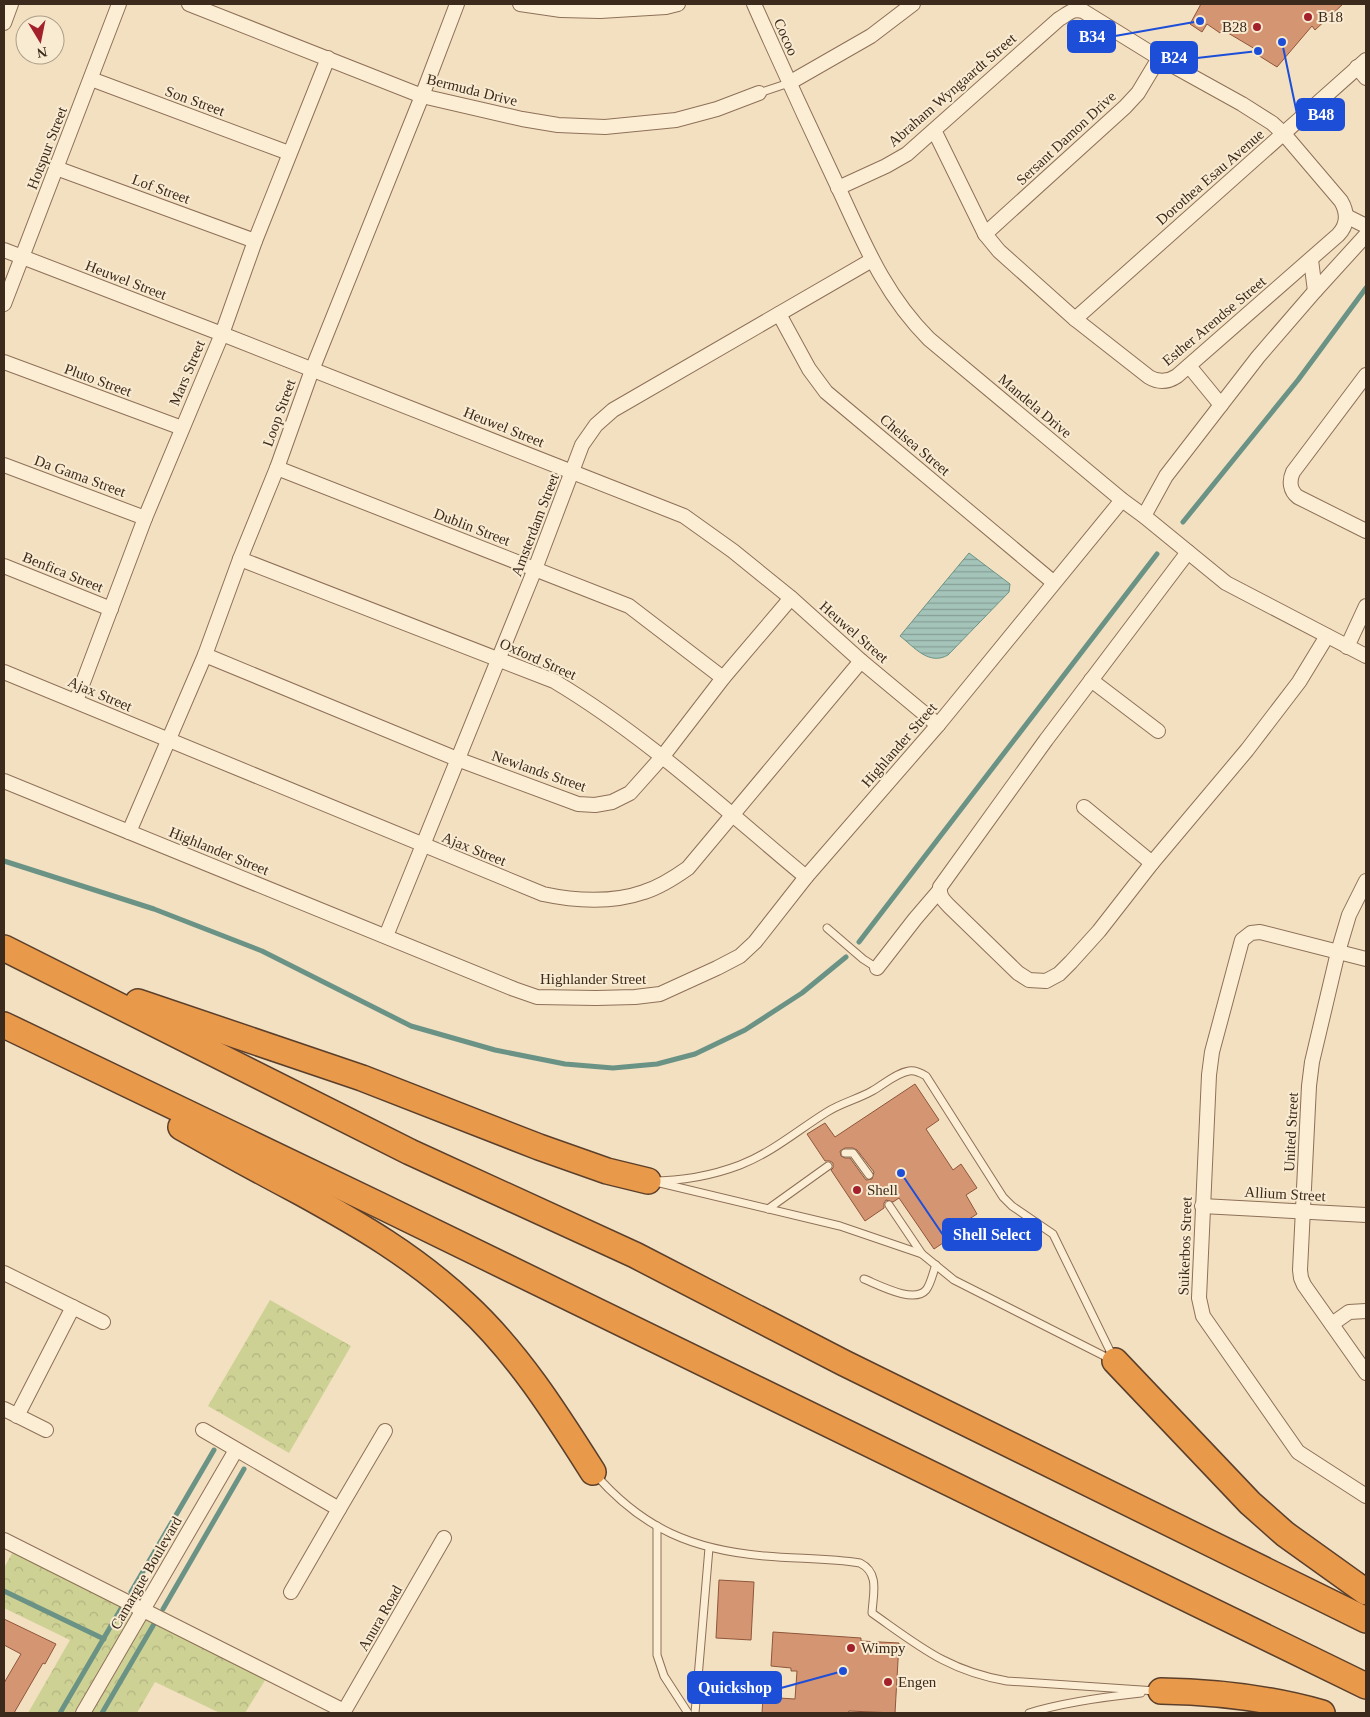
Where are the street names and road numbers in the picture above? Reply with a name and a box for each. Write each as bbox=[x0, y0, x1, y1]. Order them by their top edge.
street label: Cocoo bbox=[771, 16, 801, 58]
street label: Abraham Wyngaardt Street bbox=[885, 30, 1020, 150]
street label: Bermuda Drive bbox=[425, 71, 519, 109]
street label: Son Street bbox=[163, 83, 228, 119]
street label: Sersant Damon Drive bbox=[1013, 88, 1119, 188]
street label: Hotspur Street bbox=[24, 104, 70, 192]
street label: Dorothea Esau Avenue bbox=[1153, 126, 1267, 228]
street label: Lof Street bbox=[130, 171, 193, 207]
street label: Heuwel Street bbox=[83, 257, 169, 303]
street label: Esther Arendse Street bbox=[1159, 273, 1270, 369]
street label: Mars Street bbox=[166, 337, 208, 408]
street label: Pluto Street bbox=[62, 360, 135, 400]
street label: Mandela Drive bbox=[995, 371, 1075, 441]
street label: Loop Street bbox=[259, 376, 299, 449]
street label: Heuwel Street bbox=[461, 404, 547, 451]
street label: Chelsea Street bbox=[877, 411, 954, 479]
street label: Da Gama Street bbox=[32, 452, 129, 500]
street label: Amsterdam Street bbox=[508, 471, 562, 579]
street label: Dublin Street bbox=[432, 505, 513, 549]
street label: Benfica Street bbox=[20, 549, 106, 596]
street label: Heuwel Street bbox=[817, 598, 892, 667]
street label: Oxford Street bbox=[497, 635, 579, 683]
street label: Ajax Street bbox=[66, 673, 135, 715]
street label: Highlander Street bbox=[858, 699, 940, 790]
street label: Newlands Street bbox=[490, 747, 589, 795]
street label: Highlander Street bbox=[167, 824, 272, 879]
street label: Ajax Street bbox=[440, 829, 509, 869]
street label: Highlander Street bbox=[540, 971, 647, 987]
street label: United Street bbox=[1281, 1091, 1301, 1172]
street label: Allium Street bbox=[1244, 1184, 1327, 1204]
street label: Suikerbos Street bbox=[1175, 1196, 1195, 1296]
street label: Camargue Boulevard bbox=[107, 1513, 185, 1632]
street label: Anura Road bbox=[355, 1582, 405, 1654]

